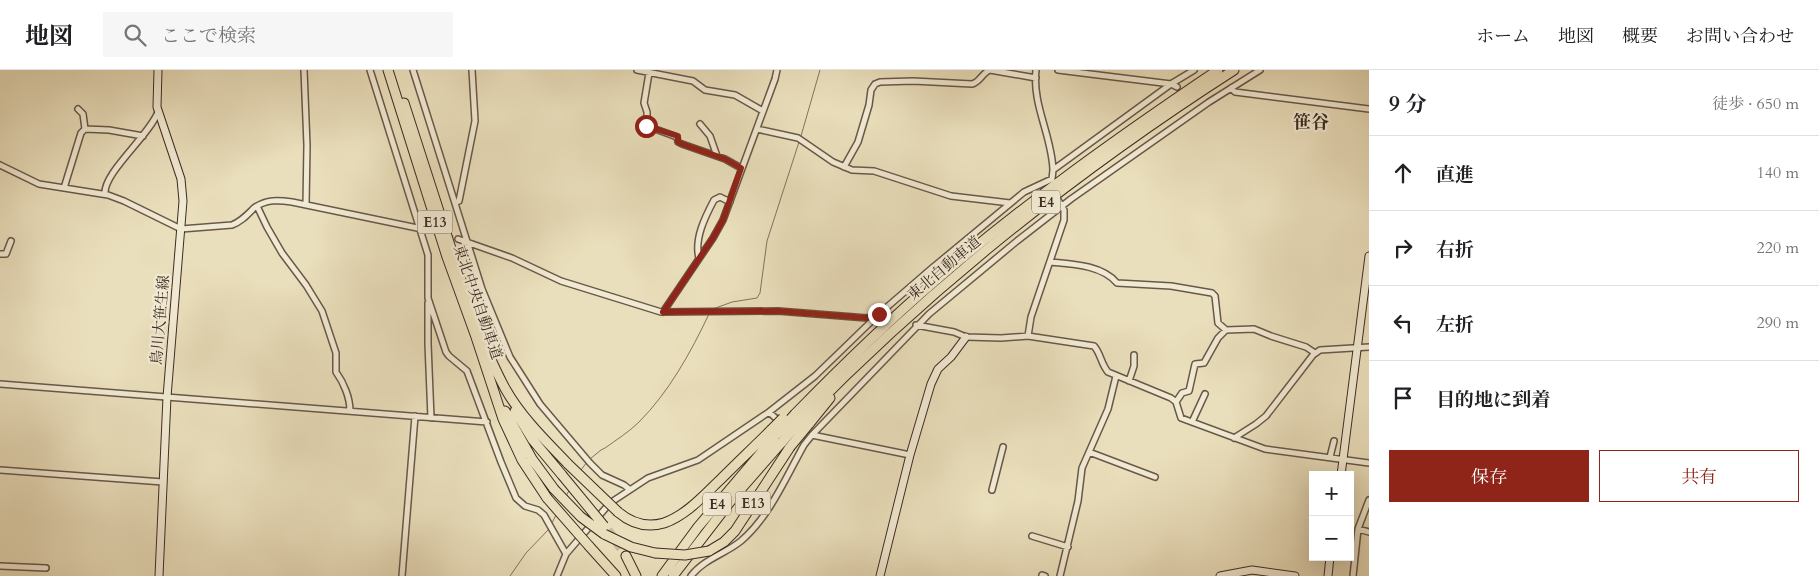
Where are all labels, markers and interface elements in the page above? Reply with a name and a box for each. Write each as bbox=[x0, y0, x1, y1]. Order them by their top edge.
search box bbox=[103, 12, 453, 57]
text: 地図 bbox=[25, 20, 73, 53]
icon: search bbox=[121, 21, 149, 49]
text: ここで検索 bbox=[161, 23, 256, 49]
text: ホーム bbox=[1476, 24, 1530, 49]
text: 地図 bbox=[1558, 24, 1594, 49]
text: 概要 bbox=[1622, 24, 1658, 49]
text: お問い合わせ bbox=[1686, 24, 1794, 49]
text: 9 分 bbox=[1389, 90, 1426, 119]
text: 徒歩 · 650 m bbox=[1712, 93, 1799, 115]
district label: 笹谷 bbox=[1293, 110, 1329, 135]
route start bbox=[635, 115, 658, 138]
icon: ahead bbox=[1389, 159, 1417, 187]
text: 直進 bbox=[1436, 162, 1474, 188]
text: 140 m bbox=[1757, 162, 1799, 184]
road number: E4 bbox=[1032, 190, 1060, 214]
road number: E13 bbox=[418, 210, 452, 233]
street label: 東北自動車道 bbox=[903, 231, 985, 305]
icon: right bbox=[1389, 234, 1417, 262]
text: 右折 bbox=[1436, 237, 1474, 263]
text: 220 m bbox=[1757, 237, 1799, 259]
street label: 東北中央自動車道 bbox=[449, 242, 507, 362]
street label: 鳥川大笹生線 bbox=[146, 274, 174, 366]
route end bbox=[868, 303, 891, 326]
icon: left bbox=[1389, 309, 1417, 337]
text: 左折 bbox=[1436, 312, 1474, 338]
text: 290 m bbox=[1757, 312, 1799, 334]
icon: arrive bbox=[1389, 384, 1417, 412]
text: 目的地に到着 bbox=[1436, 387, 1550, 413]
button: 保存 bbox=[1389, 450, 1589, 502]
button: 共有 bbox=[1599, 450, 1799, 502]
map controls bbox=[1309, 471, 1354, 561]
button: + bbox=[1309, 471, 1354, 516]
road number: E4 bbox=[703, 492, 731, 516]
road number: E13 bbox=[736, 492, 770, 514]
button: − bbox=[1309, 516, 1354, 561]

